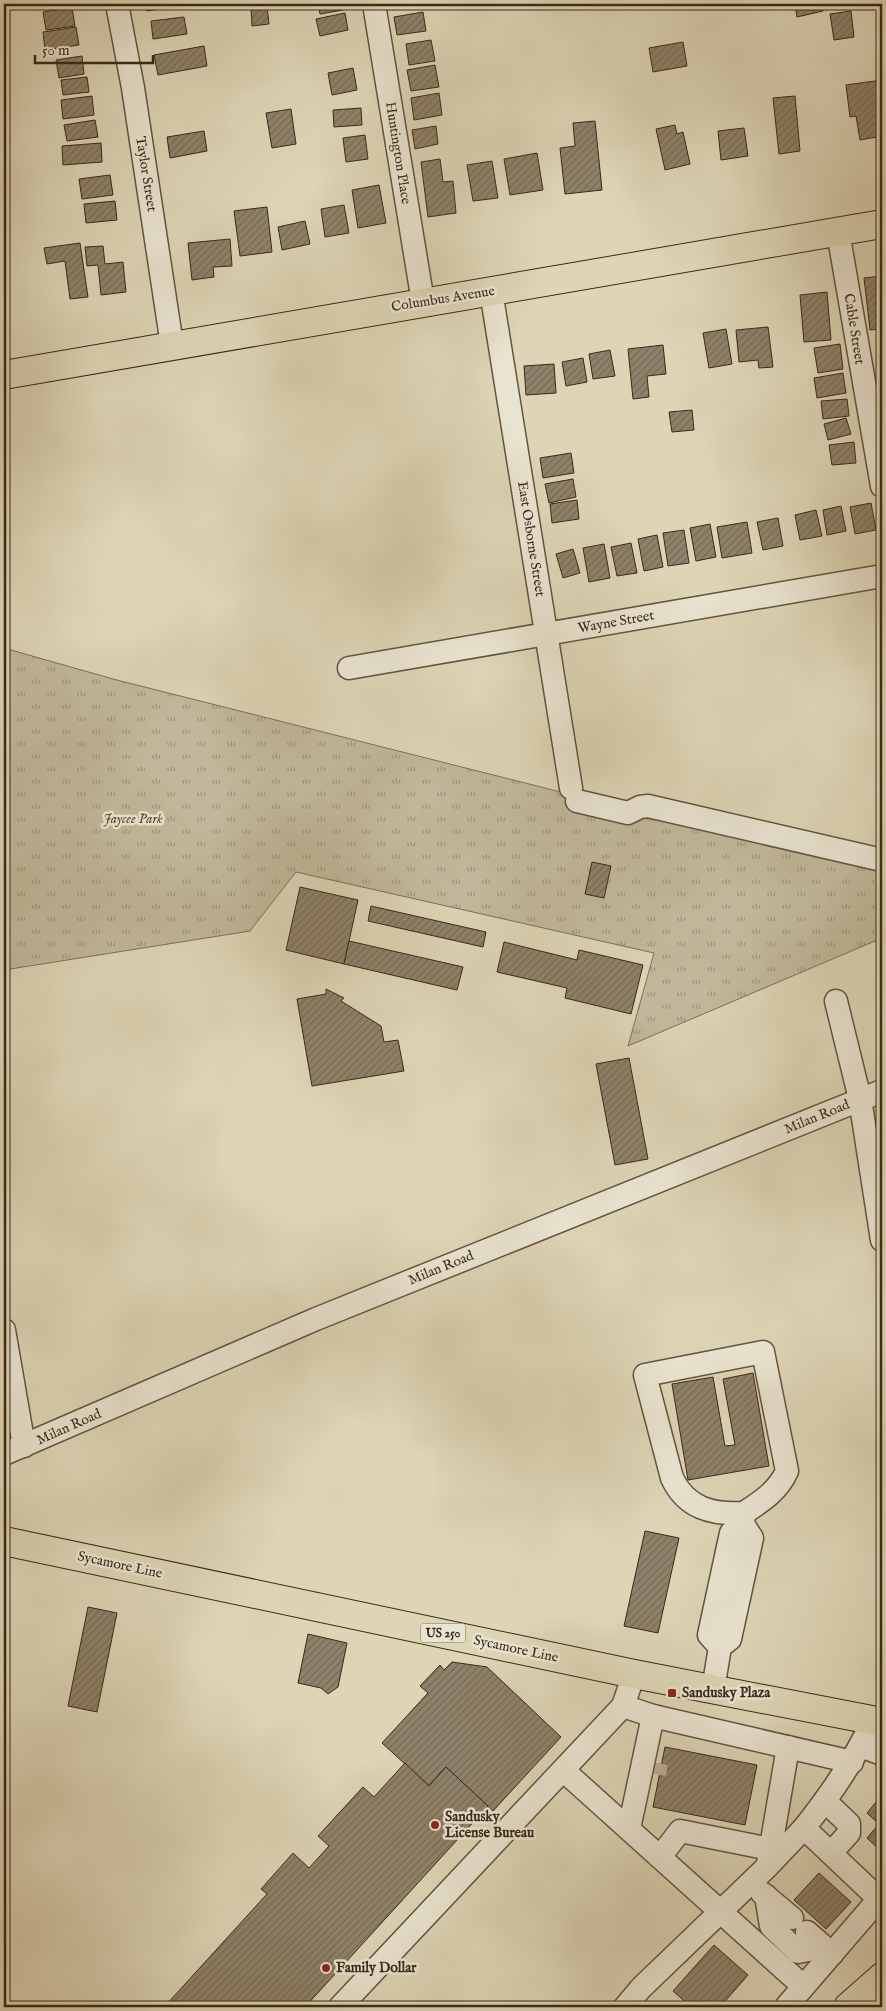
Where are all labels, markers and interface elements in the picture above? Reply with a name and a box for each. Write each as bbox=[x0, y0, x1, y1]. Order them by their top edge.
scale bar bbox=[35, 32, 152, 64]
text: 50 m bbox=[42, 41, 70, 60]
street label: Huntington Place bbox=[381, 101, 415, 206]
street label: Taylor Street bbox=[131, 135, 161, 213]
street label: Columbus Avenue bbox=[390, 282, 497, 316]
street label: Cable Street bbox=[840, 292, 869, 366]
street label: East Osborne Street bbox=[513, 480, 549, 598]
street label: Wayne Street bbox=[577, 606, 656, 638]
park label: Jaycee Park bbox=[103, 810, 163, 828]
street label: Milan Road bbox=[782, 1096, 853, 1138]
street label: Milan Road bbox=[406, 1247, 477, 1289]
street label: Milan Road bbox=[34, 1405, 105, 1449]
street label: Sycamore Line bbox=[76, 1547, 165, 1583]
road number: US 250 bbox=[420, 1624, 466, 1642]
street label: Sycamore Line bbox=[472, 1631, 561, 1667]
place label: Sandusky Plaza bbox=[682, 1684, 771, 1702]
marker: Sandusky Plaza bbox=[666, 1687, 678, 1699]
place label: Sandusky License Bureau bbox=[445, 1808, 535, 1842]
marker: Sandusky License Bureau bbox=[429, 1819, 441, 1831]
place label: Family Dollar bbox=[336, 1959, 417, 1977]
marker: Family Dollar bbox=[320, 1962, 332, 1974]

